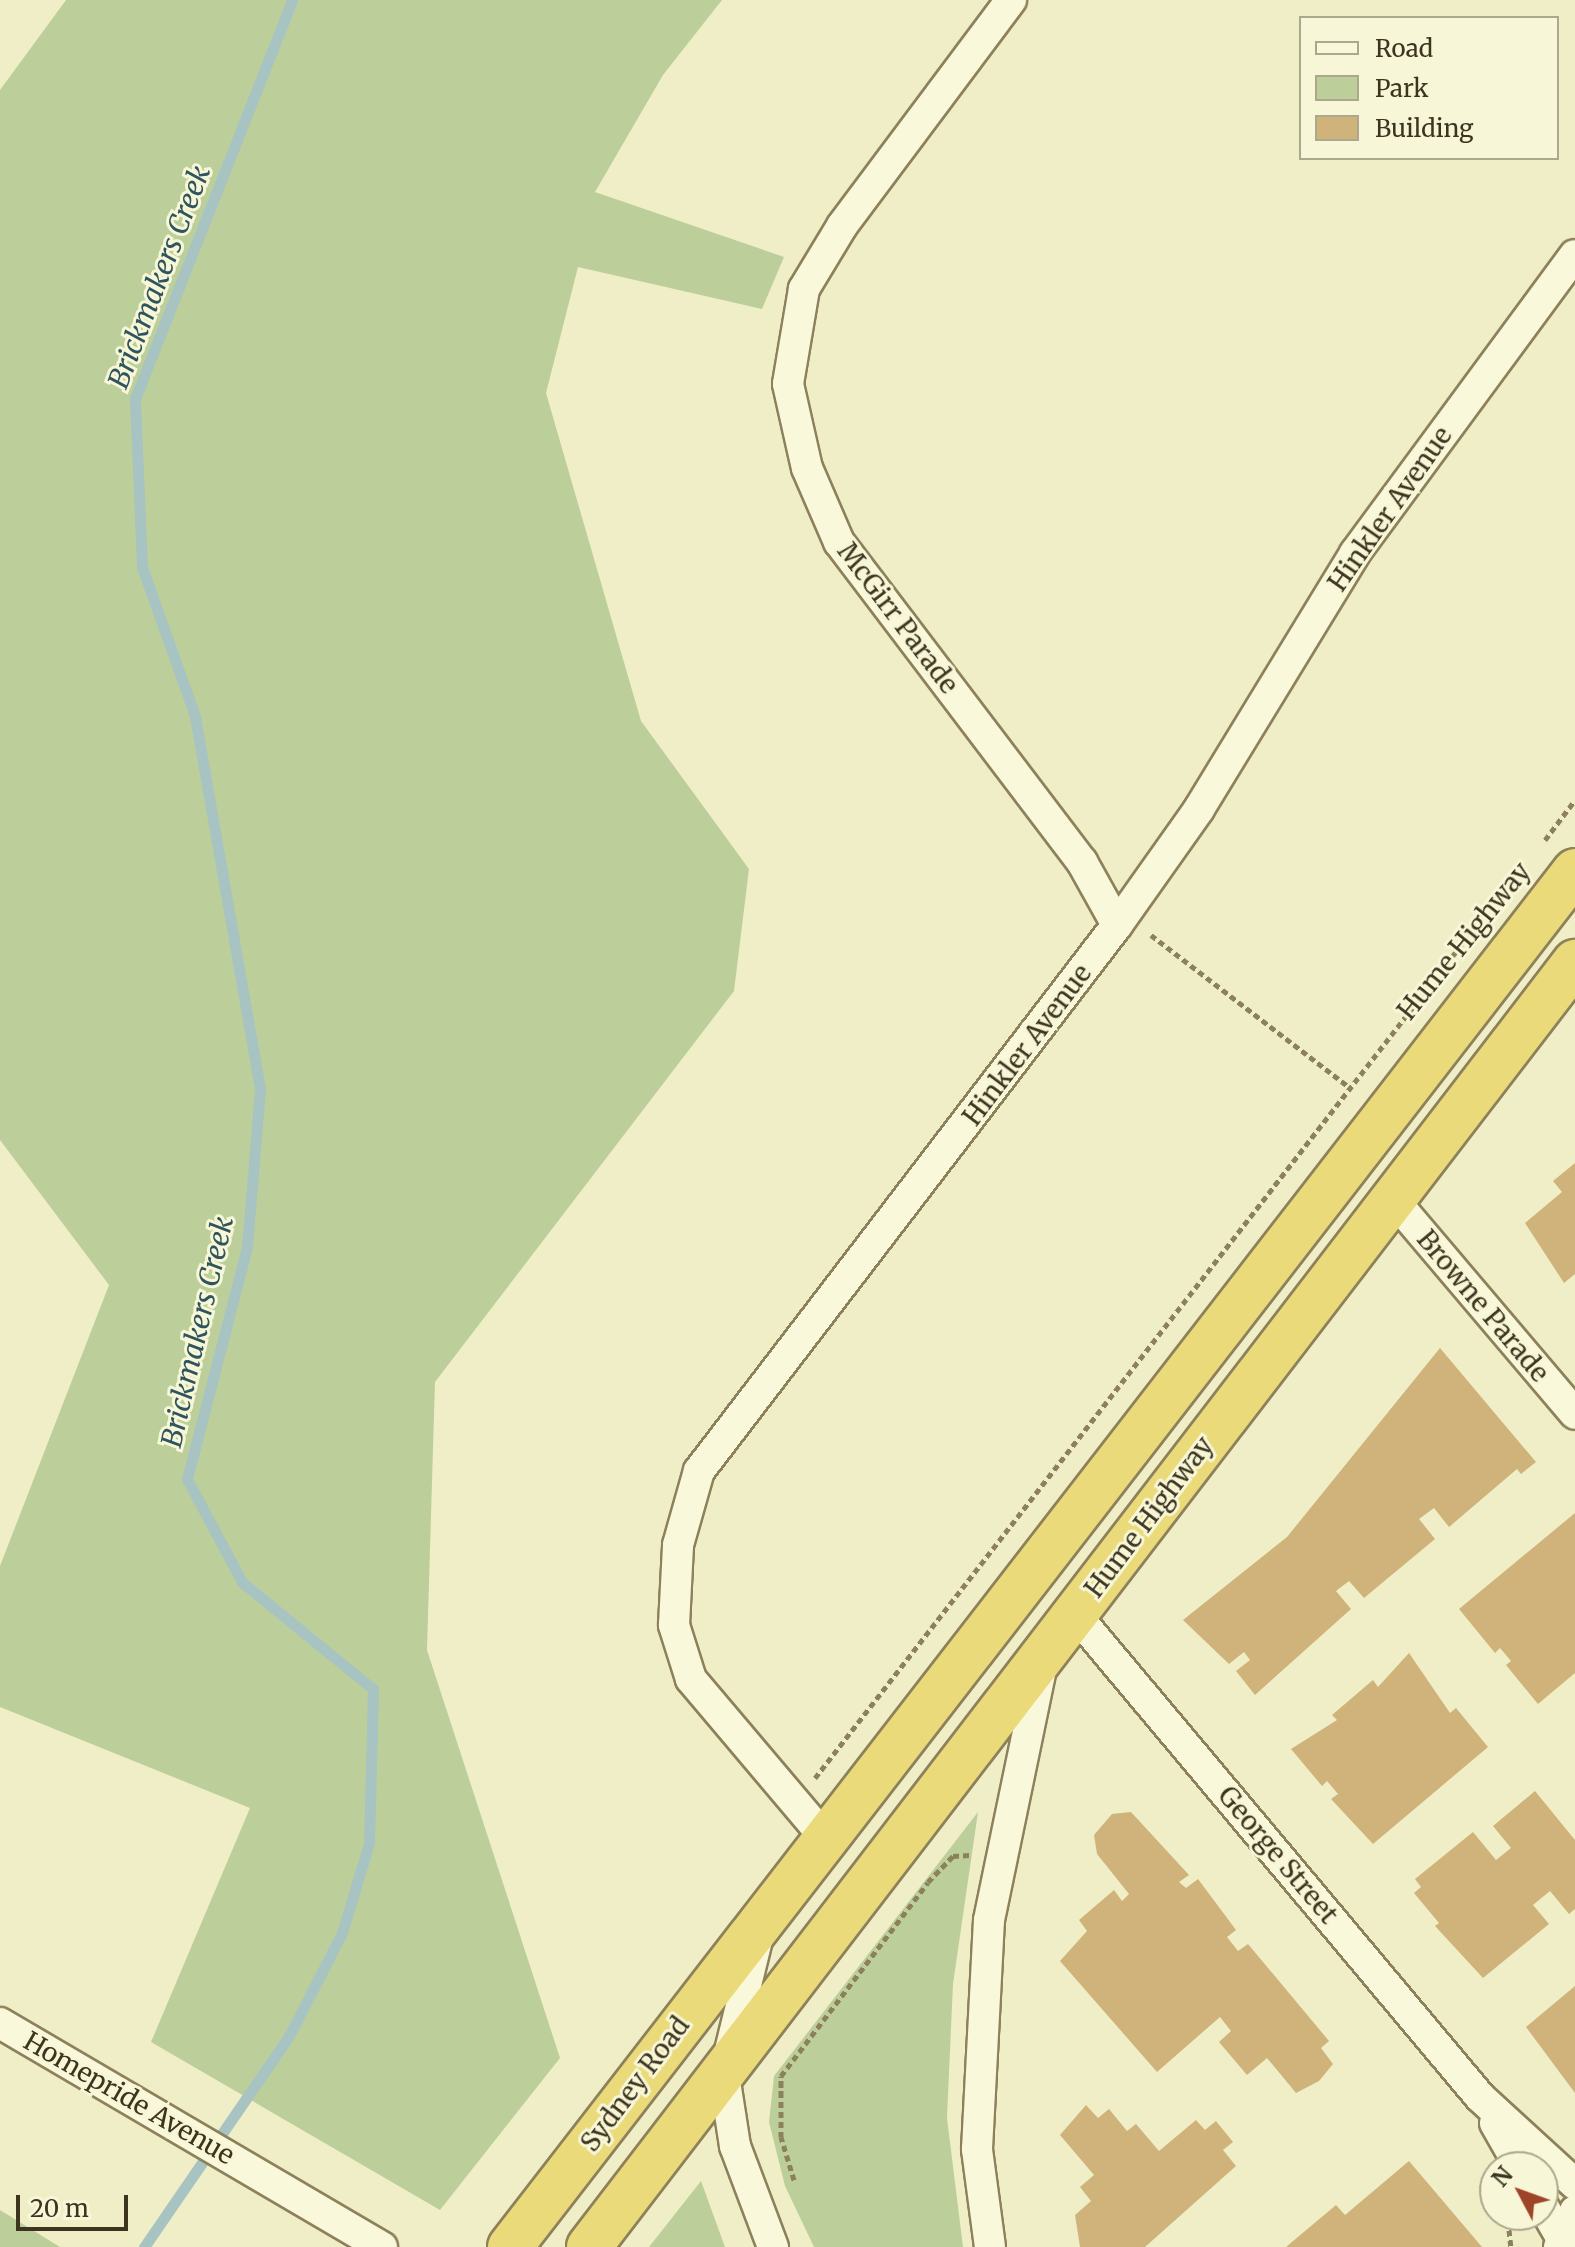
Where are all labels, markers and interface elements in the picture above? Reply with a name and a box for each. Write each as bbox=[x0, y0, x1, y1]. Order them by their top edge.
legend bbox=[1299, 16, 1559, 160]
text: Road bbox=[1375, 33, 1433, 64]
text: Park bbox=[1375, 73, 1428, 104]
text: Building bbox=[1375, 113, 1474, 144]
water label: Brickmakers Creek bbox=[101, 161, 217, 393]
street label: Hinkler Avenue bbox=[1322, 421, 1458, 597]
street label: McGirr Parade bbox=[831, 536, 965, 700]
street label: Hume Highway bbox=[1391, 856, 1537, 1026]
street label: Hinkler Avenue bbox=[956, 958, 1098, 1132]
water label: Brickmakers Creek bbox=[154, 1213, 240, 1451]
street label: Browne Parade bbox=[1411, 1224, 1555, 1388]
street label: Hume Highway bbox=[1078, 1430, 1220, 1604]
street label: George Street bbox=[1212, 1780, 1344, 1930]
street label: Sydney Road bbox=[574, 2010, 696, 2158]
street label: Homepride Avenue bbox=[18, 2025, 240, 2171]
north arrow bbox=[1479, 2151, 1559, 2231]
text: N bbox=[1486, 2161, 1519, 2192]
scale bar bbox=[20, 2179, 132, 2229]
text: 20 m bbox=[30, 2193, 89, 2224]

